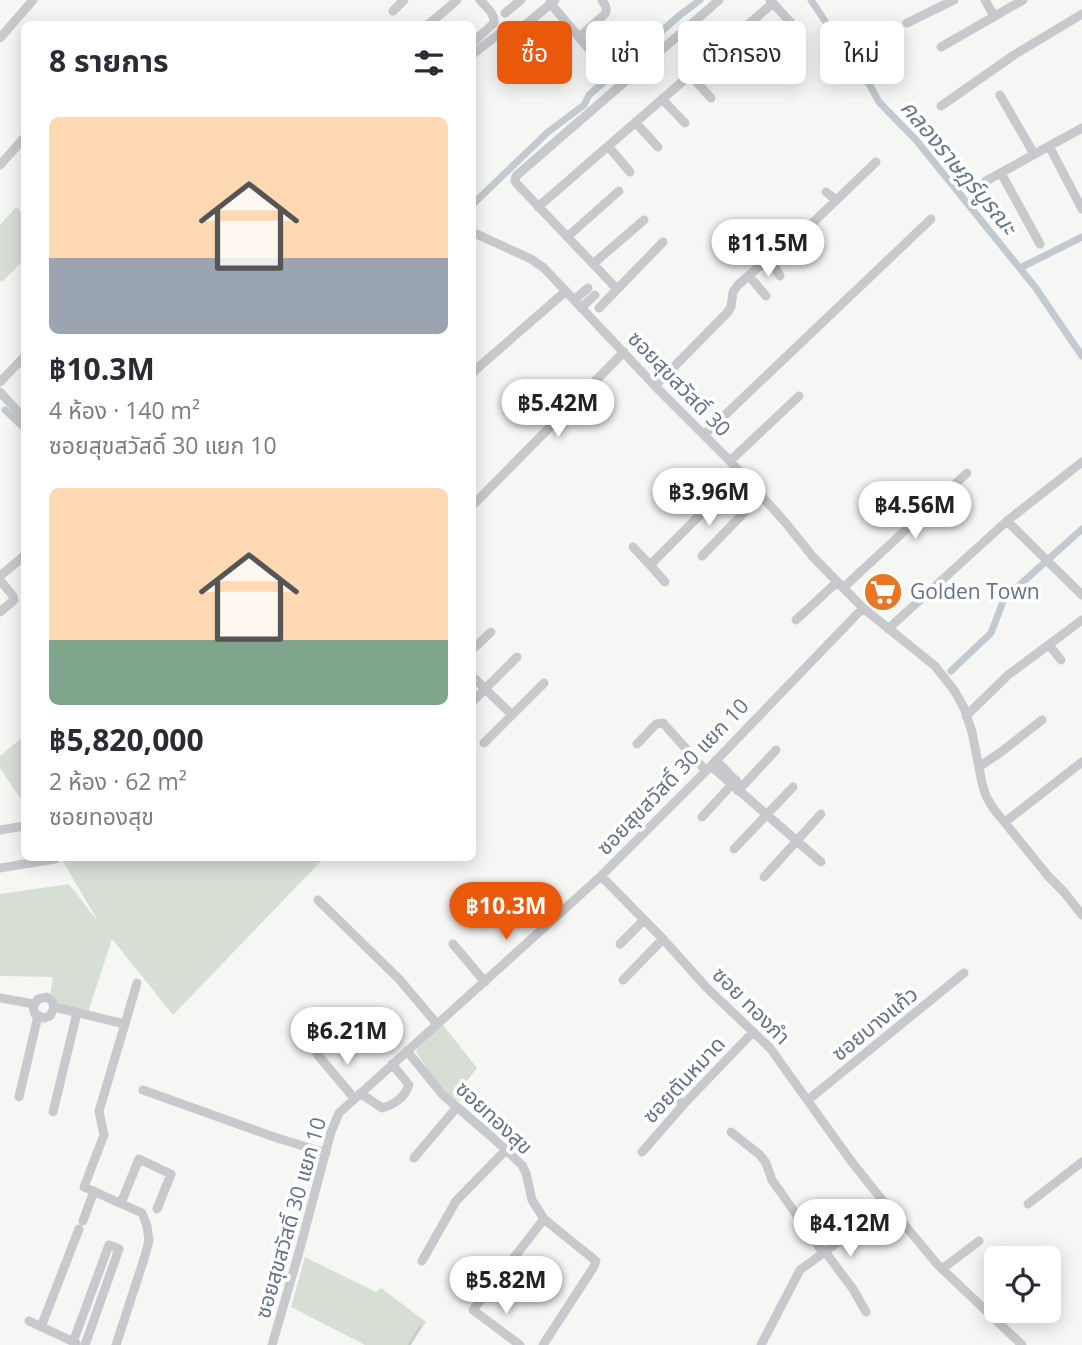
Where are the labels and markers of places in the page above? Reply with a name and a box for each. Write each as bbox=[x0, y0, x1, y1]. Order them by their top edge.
pin: ฿11.5M bbox=[711, 219, 825, 279]
pin: ฿5.42M bbox=[501, 380, 615, 439]
pin: ฿3.96M bbox=[652, 468, 766, 528]
pin: ฿4.56M bbox=[858, 482, 972, 541]
supermarket icon: Golden Town bbox=[862, 571, 904, 613]
place label: Golden Town bbox=[910, 577, 1040, 605]
pin: ฿10.3M bbox=[449, 883, 563, 942]
pin: ฿6.21M bbox=[290, 1007, 404, 1067]
pin: ฿4.12M bbox=[793, 1200, 907, 1259]
pin: ฿5.82M bbox=[449, 1256, 563, 1316]

